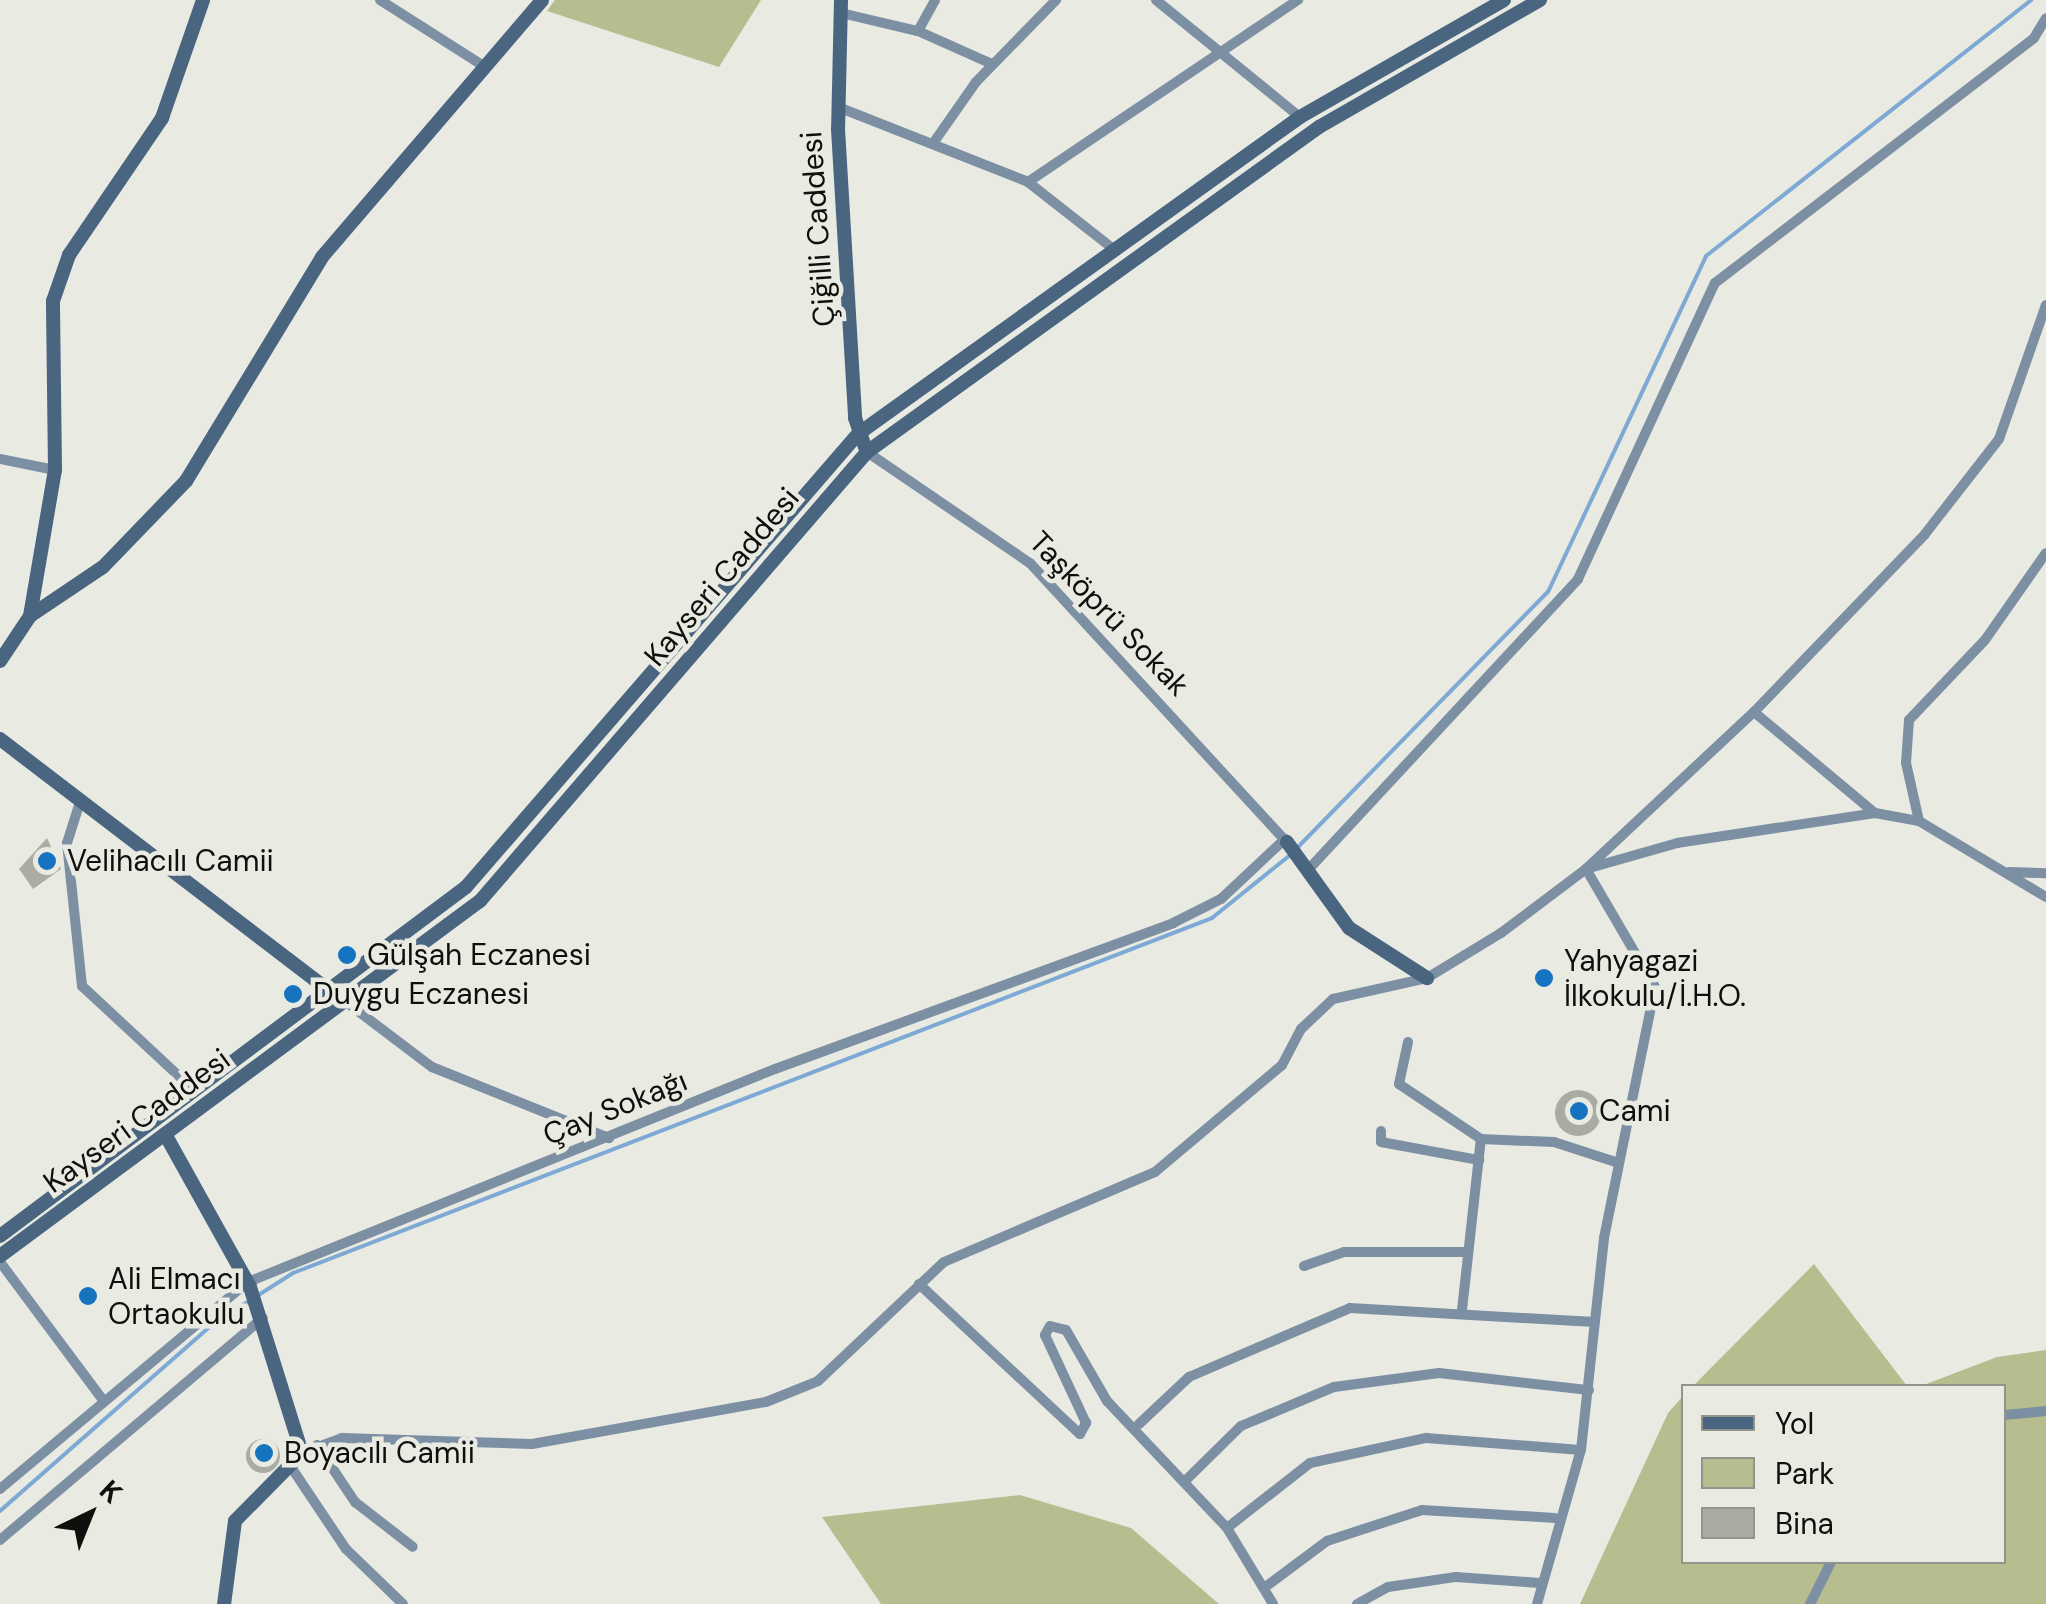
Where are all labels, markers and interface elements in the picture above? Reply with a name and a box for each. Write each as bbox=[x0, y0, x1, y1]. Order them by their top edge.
street label: Çiğilli Caddesi bbox=[793, 130, 843, 328]
street label: Kayseri Caddesi bbox=[637, 481, 807, 673]
street label: Taşköprü Sokak bbox=[1022, 524, 1196, 704]
place label: Velihacılı Camii bbox=[67, 843, 274, 879]
marker: Velihacılı Camii bbox=[36, 850, 58, 872]
place label: Gülşah Eczanesi bbox=[367, 937, 591, 973]
place label: Yahyagazi İlkokulu/İ.H.O. bbox=[1564, 943, 1746, 1014]
marker: Gülşah Eczanesi bbox=[336, 944, 358, 966]
marker: Yahyagazi İlkokulu/İ.H.O. bbox=[1533, 967, 1555, 989]
place label: Duygu Eczanesi bbox=[313, 976, 529, 1012]
marker: Duygu Eczanesi bbox=[282, 983, 304, 1005]
street label: Kayseri Caddesi bbox=[37, 1041, 237, 1201]
street label: Çay Sokağı bbox=[538, 1063, 692, 1153]
place label: Cami bbox=[1599, 1093, 1671, 1129]
marker: Cami bbox=[1568, 1100, 1590, 1122]
place label: Ali Elmacı Ortaokulu bbox=[108, 1261, 244, 1332]
marker: Ali Elmacı Ortaokulu bbox=[77, 1285, 99, 1307]
legend bbox=[1681, 1384, 2006, 1564]
text: Yol bbox=[1775, 1404, 1814, 1443]
place label: Boyacılı Camii bbox=[284, 1435, 475, 1471]
marker: Boyacılı Camii bbox=[253, 1442, 275, 1464]
text: Park bbox=[1775, 1454, 1834, 1493]
north arrow bbox=[40, 1464, 140, 1564]
text: K bbox=[91, 1472, 130, 1511]
text: Bina bbox=[1775, 1504, 1834, 1543]

